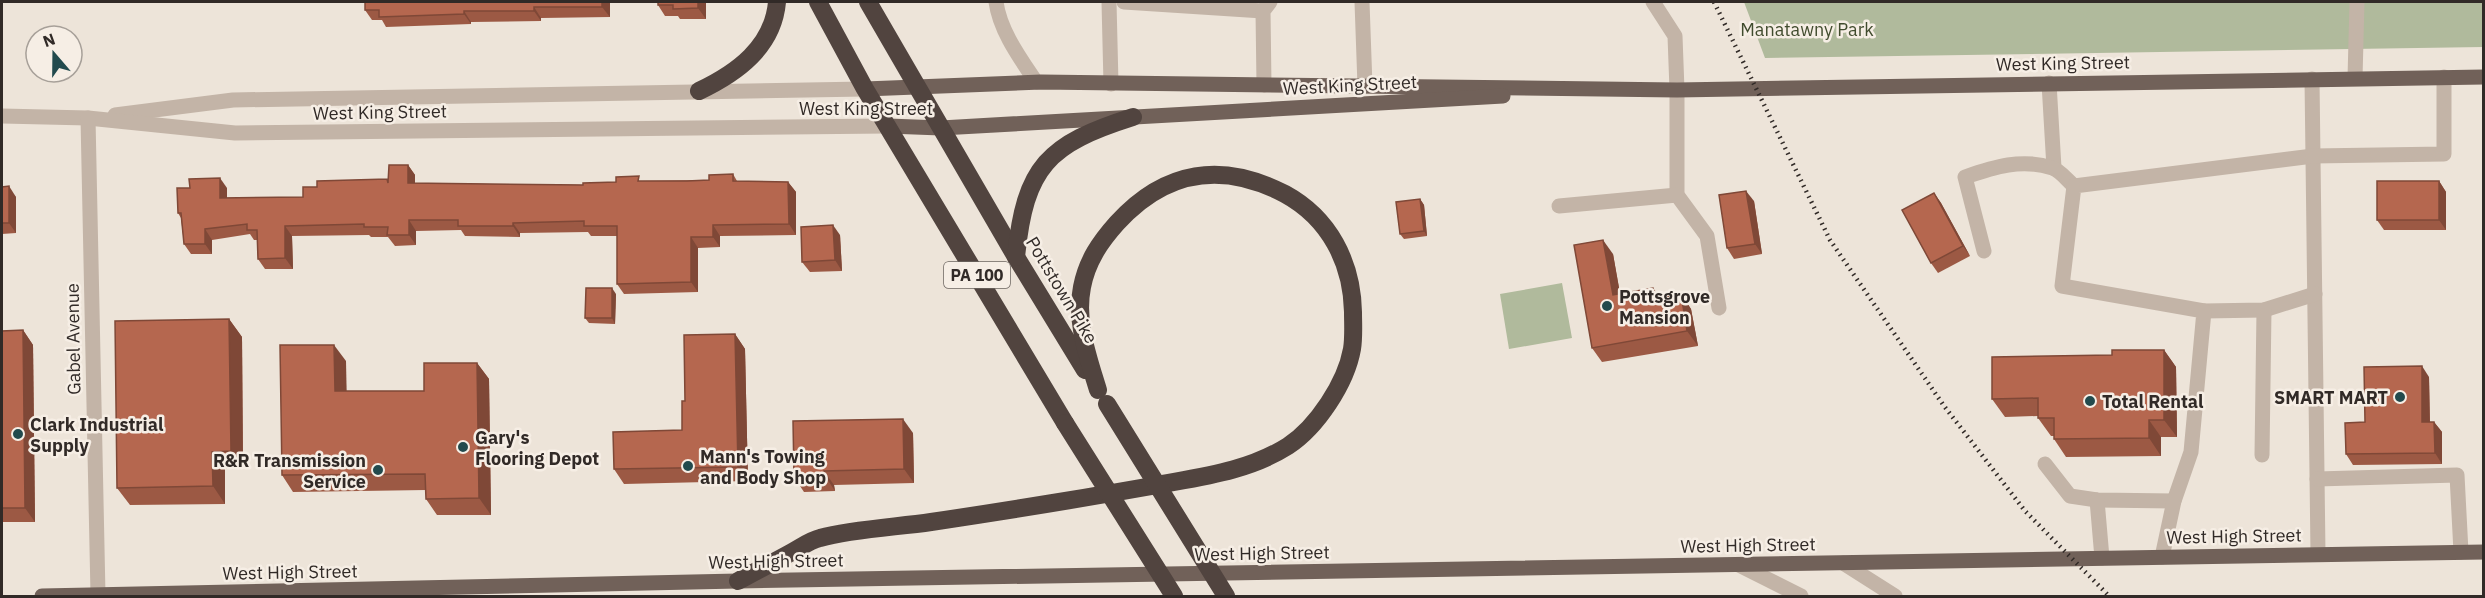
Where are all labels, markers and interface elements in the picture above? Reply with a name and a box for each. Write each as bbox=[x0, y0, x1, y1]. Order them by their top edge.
park label: Manatawny Park bbox=[1740, 18, 1874, 41]
north arrow bbox=[24, 24, 84, 84]
text: N bbox=[40, 29, 58, 51]
street label: West King Street bbox=[1996, 50, 2130, 76]
street label: West King Street bbox=[1282, 70, 1418, 100]
street label: West King Street bbox=[799, 97, 933, 120]
street label: West King Street bbox=[313, 99, 447, 125]
street label: Pottstown Pike bbox=[1021, 232, 1103, 348]
road number: PA 100 bbox=[944, 262, 1010, 288]
street label: Gabel Avenue bbox=[61, 283, 85, 395]
place label: Pottsgrove Mansion bbox=[1619, 285, 1710, 329]
marker: Pottsgrove Mansion bbox=[1600, 299, 1614, 313]
place label: SMART MART bbox=[2274, 386, 2388, 409]
place label: Total Rental bbox=[2102, 390, 2204, 413]
marker: SMART MART bbox=[2393, 390, 2407, 404]
marker: Total Rental bbox=[2083, 394, 2097, 408]
place label: Clark Industrial Supply bbox=[30, 413, 164, 457]
place label: Gary's Flooring Depot bbox=[475, 426, 599, 470]
marker: Clark Industrial Supply bbox=[11, 427, 25, 441]
marker: Gary's Flooring Depot bbox=[456, 440, 470, 454]
place label: Mann's Towing and Body Shop bbox=[700, 445, 826, 489]
place label: R&R Transmission Service bbox=[213, 449, 366, 493]
marker: Mann's Towing and Body Shop bbox=[681, 459, 695, 473]
marker: R&R Transmission Service bbox=[371, 463, 385, 477]
street label: West High Street bbox=[2166, 523, 2302, 549]
street label: West High Street bbox=[1680, 532, 1816, 558]
street label: West High Street bbox=[1194, 540, 1330, 566]
street label: West High Street bbox=[708, 548, 844, 574]
street label: West High Street bbox=[222, 559, 358, 585]

